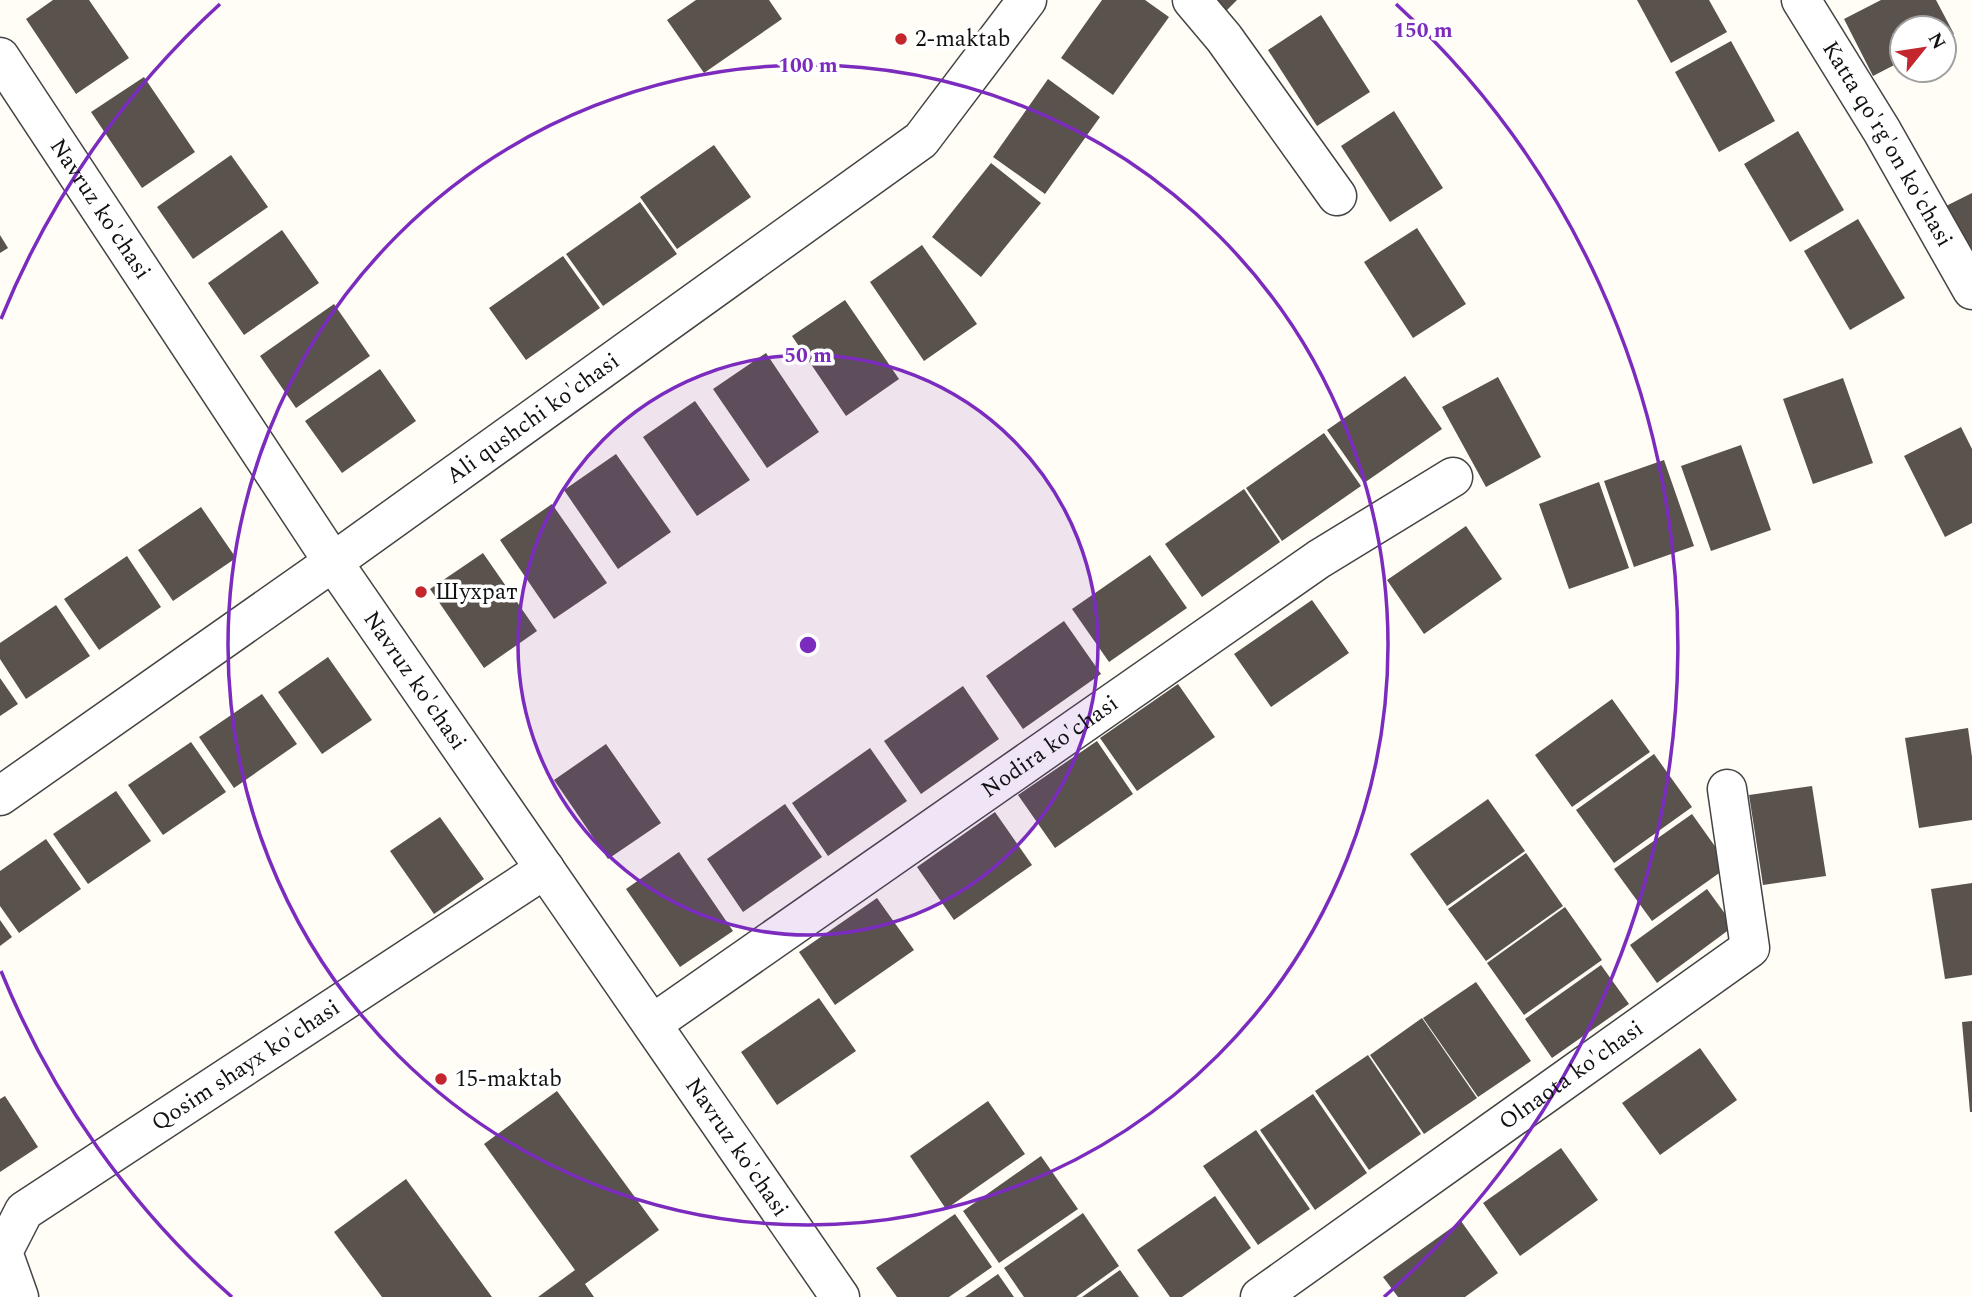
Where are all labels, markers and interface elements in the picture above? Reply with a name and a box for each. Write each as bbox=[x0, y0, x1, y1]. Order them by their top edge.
north arrow bbox=[1888, 14, 1958, 84]
text: 150 m bbox=[1393, 15, 1453, 47]
place label: 2-maktab bbox=[915, 22, 1010, 57]
text: N bbox=[1920, 27, 1953, 55]
marker: 2-maktab bbox=[893, 31, 909, 47]
street label: Katta qo'rg'on ko'chasi bbox=[1813, 34, 1962, 254]
text: 100 m bbox=[778, 50, 838, 82]
street label: Navruz ko'chasi bbox=[41, 131, 160, 286]
text: 50 m bbox=[784, 340, 832, 372]
street label: Ali qushchi ko'chasi bbox=[439, 344, 627, 493]
place label: Шухрат bbox=[435, 575, 518, 610]
marker: Шухрат bbox=[413, 584, 429, 600]
street label: Navruz ko'chasi bbox=[354, 604, 475, 757]
centre of rings bbox=[796, 633, 820, 657]
street label: Nodira ko'chasi bbox=[974, 686, 1126, 807]
street label: Qosim shayx ko'chasi bbox=[144, 991, 347, 1140]
street label: Olnaota ko'chasi bbox=[1491, 1012, 1651, 1139]
place label: 15-maktab bbox=[455, 1062, 562, 1097]
street label: Navruz ko'chasi bbox=[676, 1070, 797, 1224]
marker: 15-maktab bbox=[433, 1071, 449, 1087]

